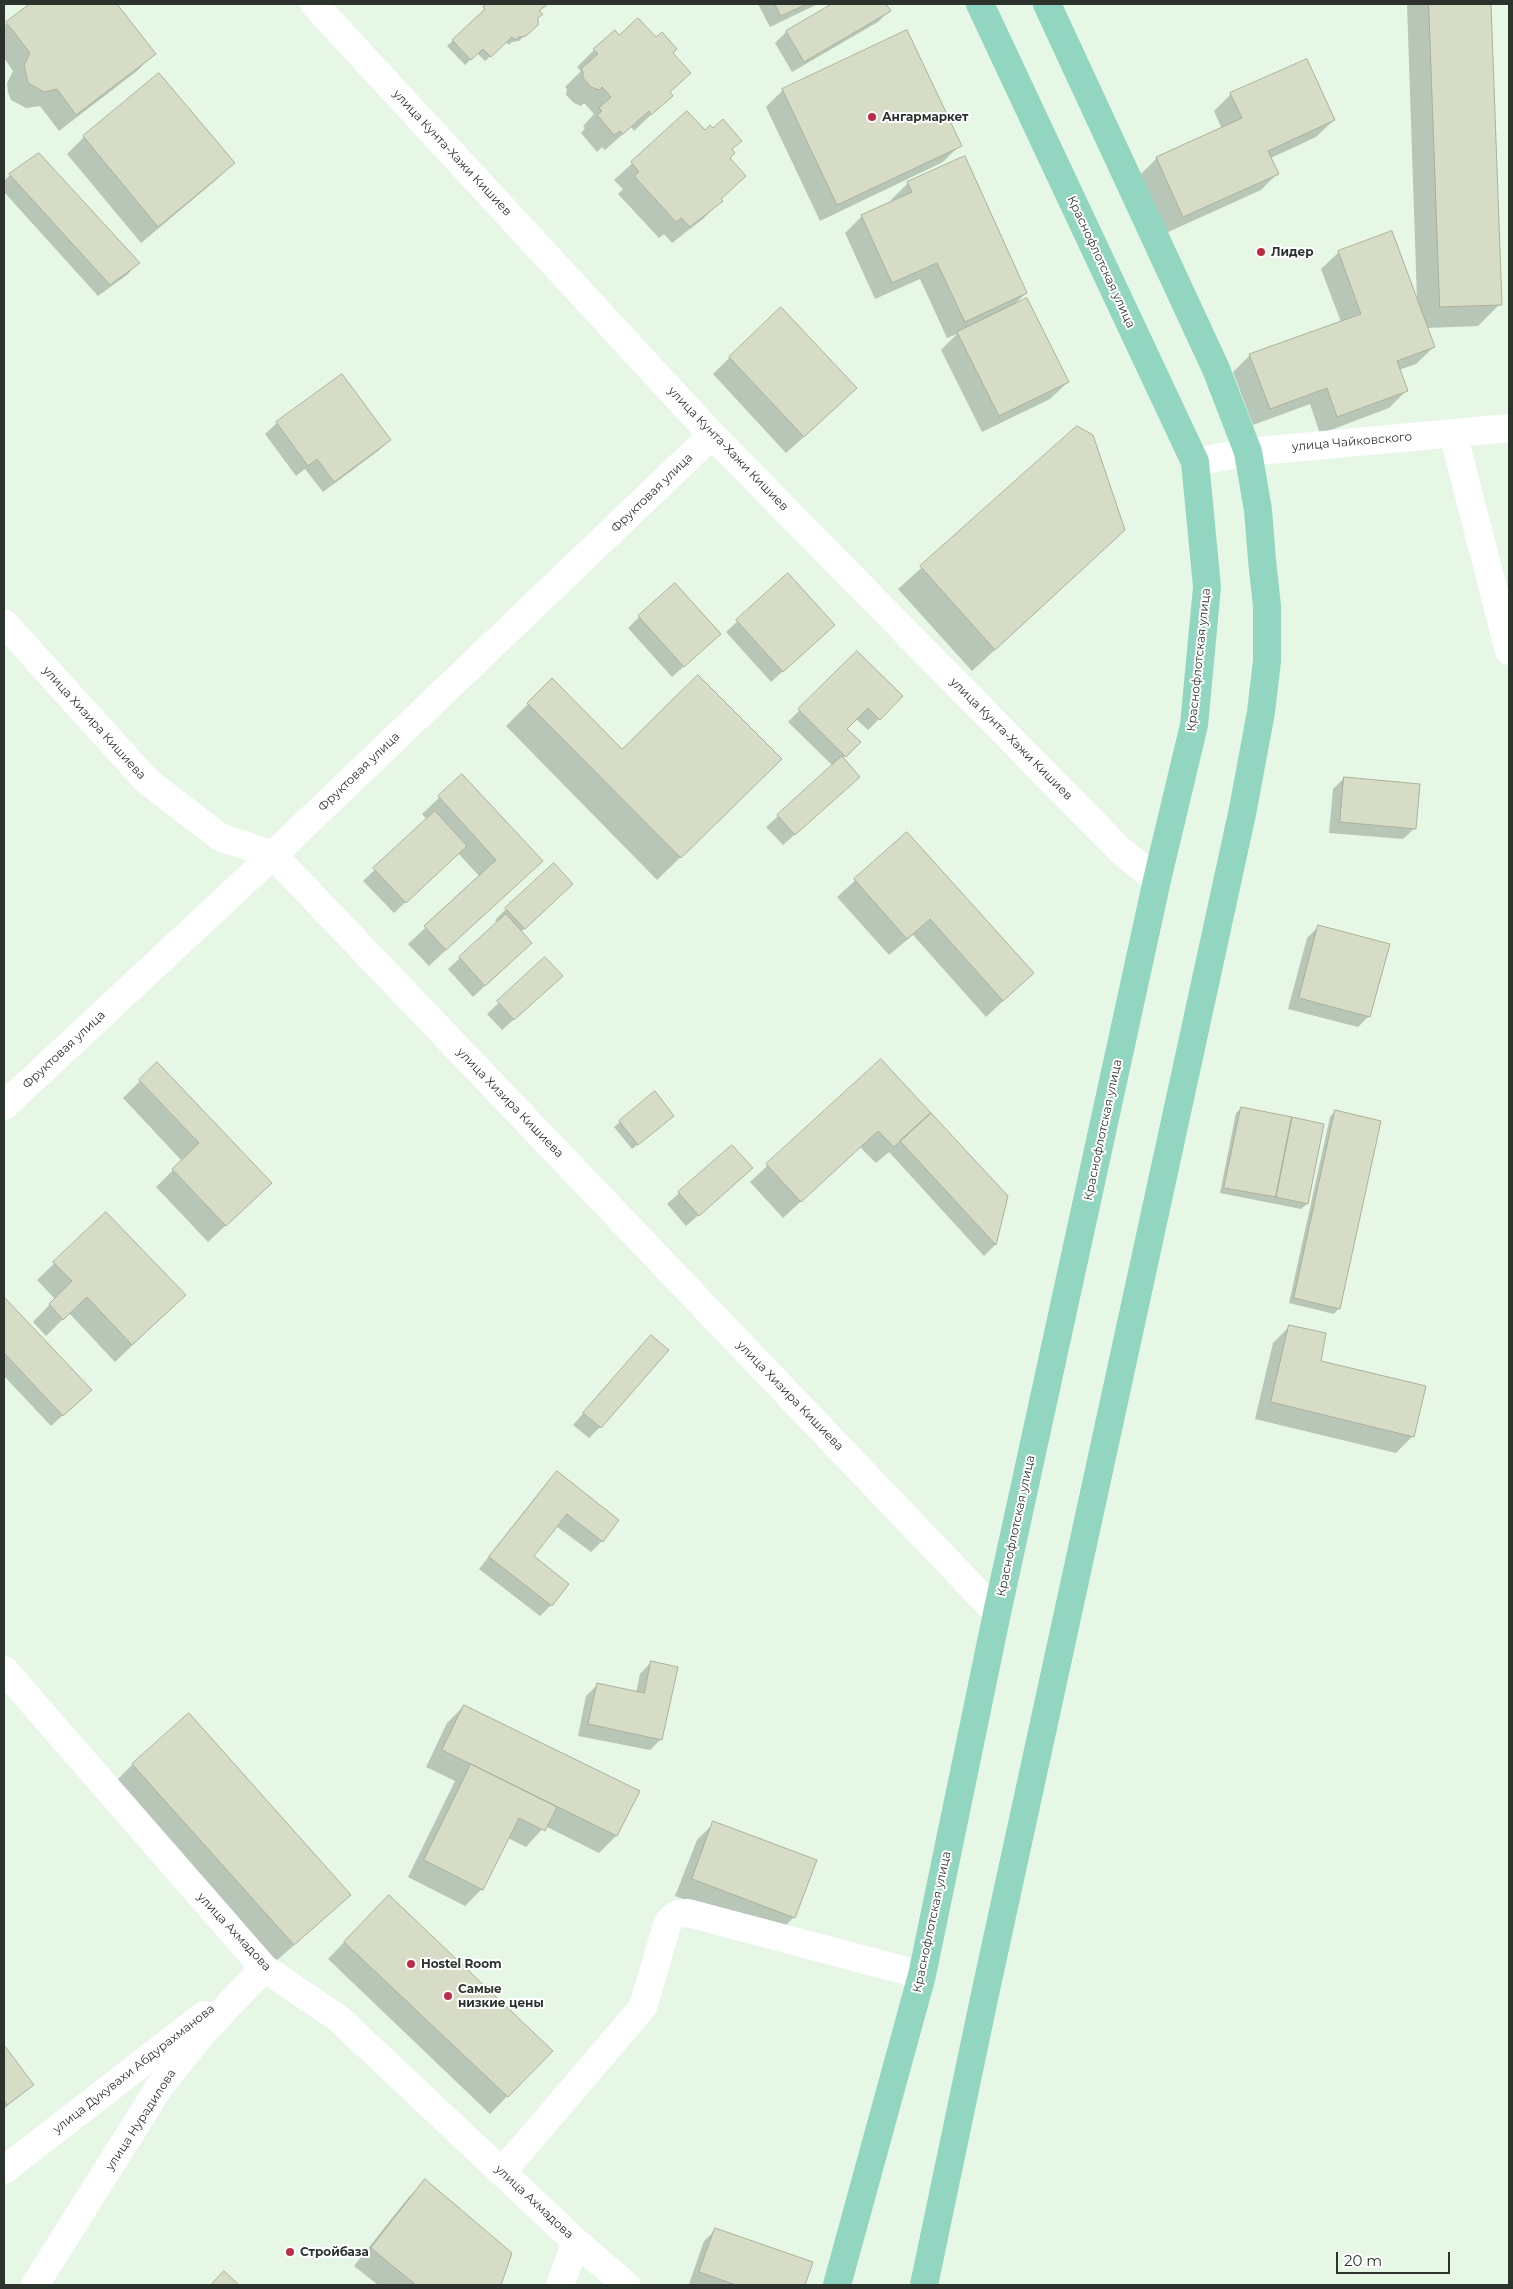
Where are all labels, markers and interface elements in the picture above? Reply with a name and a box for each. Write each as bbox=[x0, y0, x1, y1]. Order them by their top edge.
street label: улица Кунта-Хажи Кишиев bbox=[390, 87, 514, 219]
place label: Ангармаркет bbox=[882, 110, 968, 124]
marker: Ангармаркет bbox=[866, 111, 878, 123]
street label: Краснофлотская улица bbox=[1064, 194, 1138, 330]
place label: Лидер bbox=[1271, 245, 1314, 259]
marker: Лидер bbox=[1255, 246, 1267, 258]
street label: улица Кунта-Хажи Кишиев bbox=[665, 384, 791, 514]
street label: улица Чайковского bbox=[1291, 430, 1413, 454]
street label: Фруктовая улица bbox=[608, 450, 696, 536]
street label: Краснофлотская улица bbox=[1184, 588, 1214, 732]
street label: улица Хизира Кишиева bbox=[39, 663, 149, 783]
street label: улица Кунта-Хажи Кишиев bbox=[947, 675, 1075, 803]
street label: Фруктовая улица bbox=[315, 729, 403, 815]
street label: Фруктовая улица bbox=[20, 1008, 108, 1092]
street label: улица Хизира Кишиева bbox=[454, 1045, 566, 1161]
street label: Краснофлотская улица bbox=[1081, 1058, 1125, 1202]
street label: улица Хизира Кишиева bbox=[734, 1338, 846, 1454]
street label: Краснофлотская улица bbox=[994, 1454, 1038, 1598]
street label: Краснофлотская улица bbox=[910, 1850, 954, 1994]
street label: улица Ахмадова bbox=[194, 1890, 274, 1974]
place label: Hostel Room bbox=[421, 1957, 502, 1971]
marker: Hostel Room bbox=[405, 1958, 417, 1970]
place label: Самые низкие цены bbox=[458, 1982, 544, 2010]
marker: Самые низкие цены bbox=[442, 1990, 454, 2002]
street label: улица Дукувахи Абдурахманова bbox=[50, 2001, 218, 2137]
street label: улица Нурадилова bbox=[103, 2067, 179, 2173]
street label: улица Ахмадова bbox=[492, 2162, 576, 2242]
scale bar bbox=[1338, 2242, 1452, 2274]
place label: Стройбаза bbox=[300, 2245, 369, 2259]
marker: Стройбаза bbox=[284, 2246, 296, 2258]
text: 20 m bbox=[1344, 2251, 1382, 2270]

